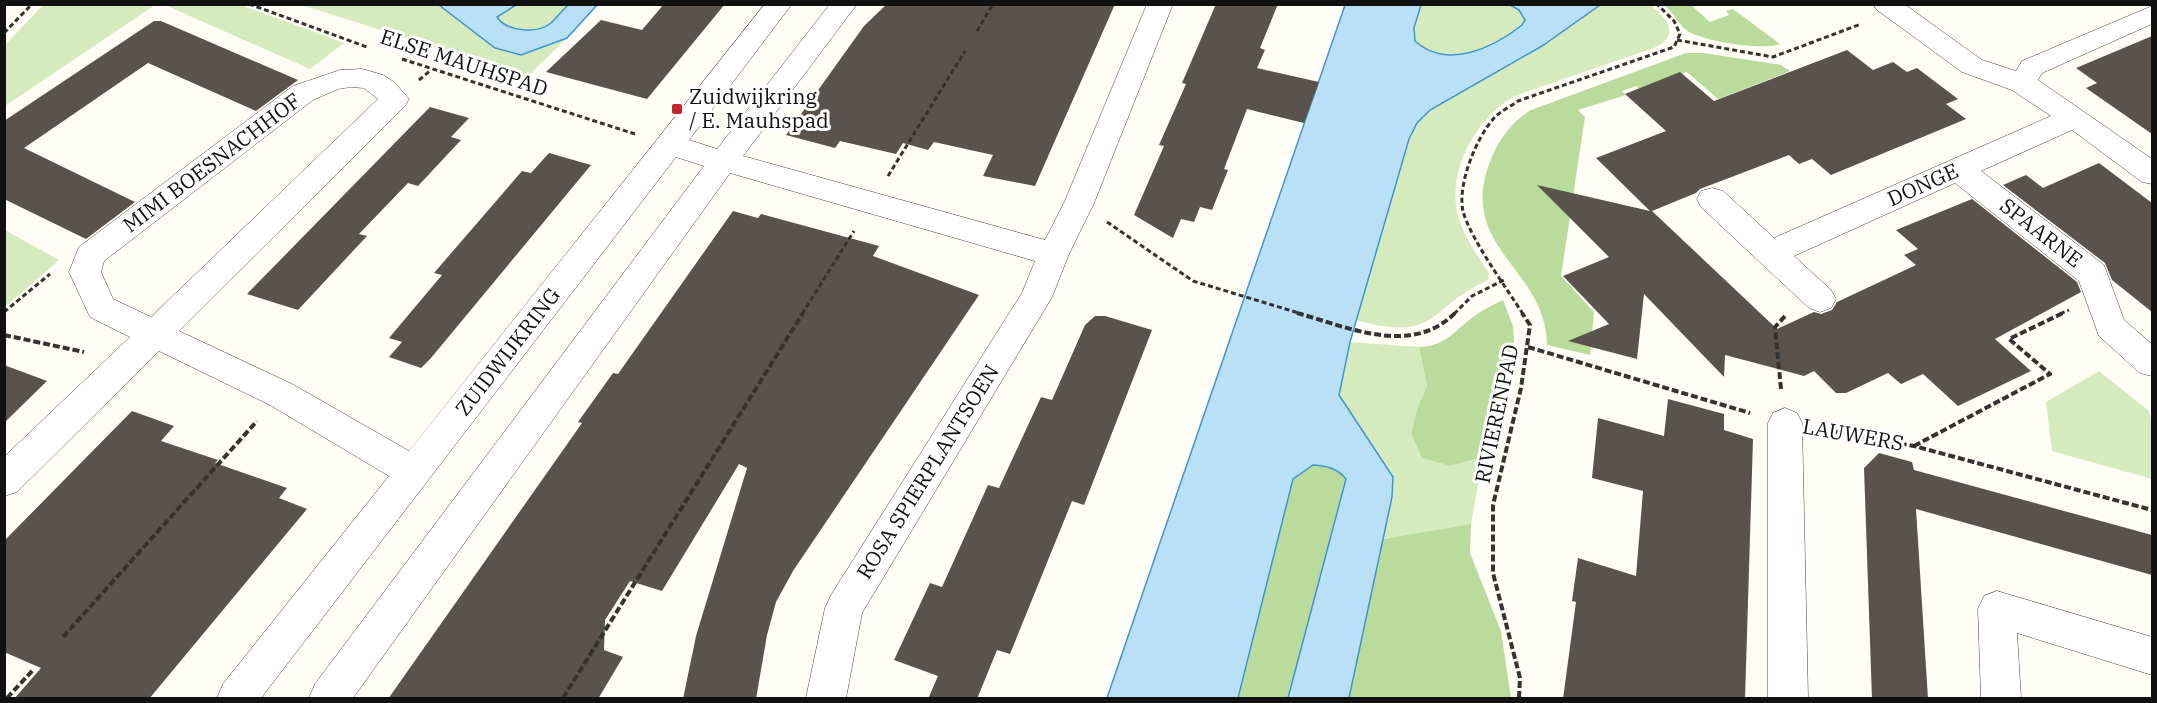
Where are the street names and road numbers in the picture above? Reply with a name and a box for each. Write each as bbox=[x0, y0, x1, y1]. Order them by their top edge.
street label: ELSE MAUHSPAD bbox=[377, 22, 552, 102]
street label: MIMI BOESNACHHOF bbox=[117, 86, 306, 238]
street label: DONGE bbox=[1883, 156, 1963, 212]
street label: SPAARNE bbox=[1995, 191, 2089, 273]
street label: ZUIDWIJKRING bbox=[448, 282, 566, 421]
street label: RIVIERENPAD bbox=[1468, 342, 1524, 486]
street label: ROSA SPIERPLANTSOEN bbox=[850, 359, 1005, 584]
street label: LAUWERS bbox=[1800, 411, 1906, 457]

